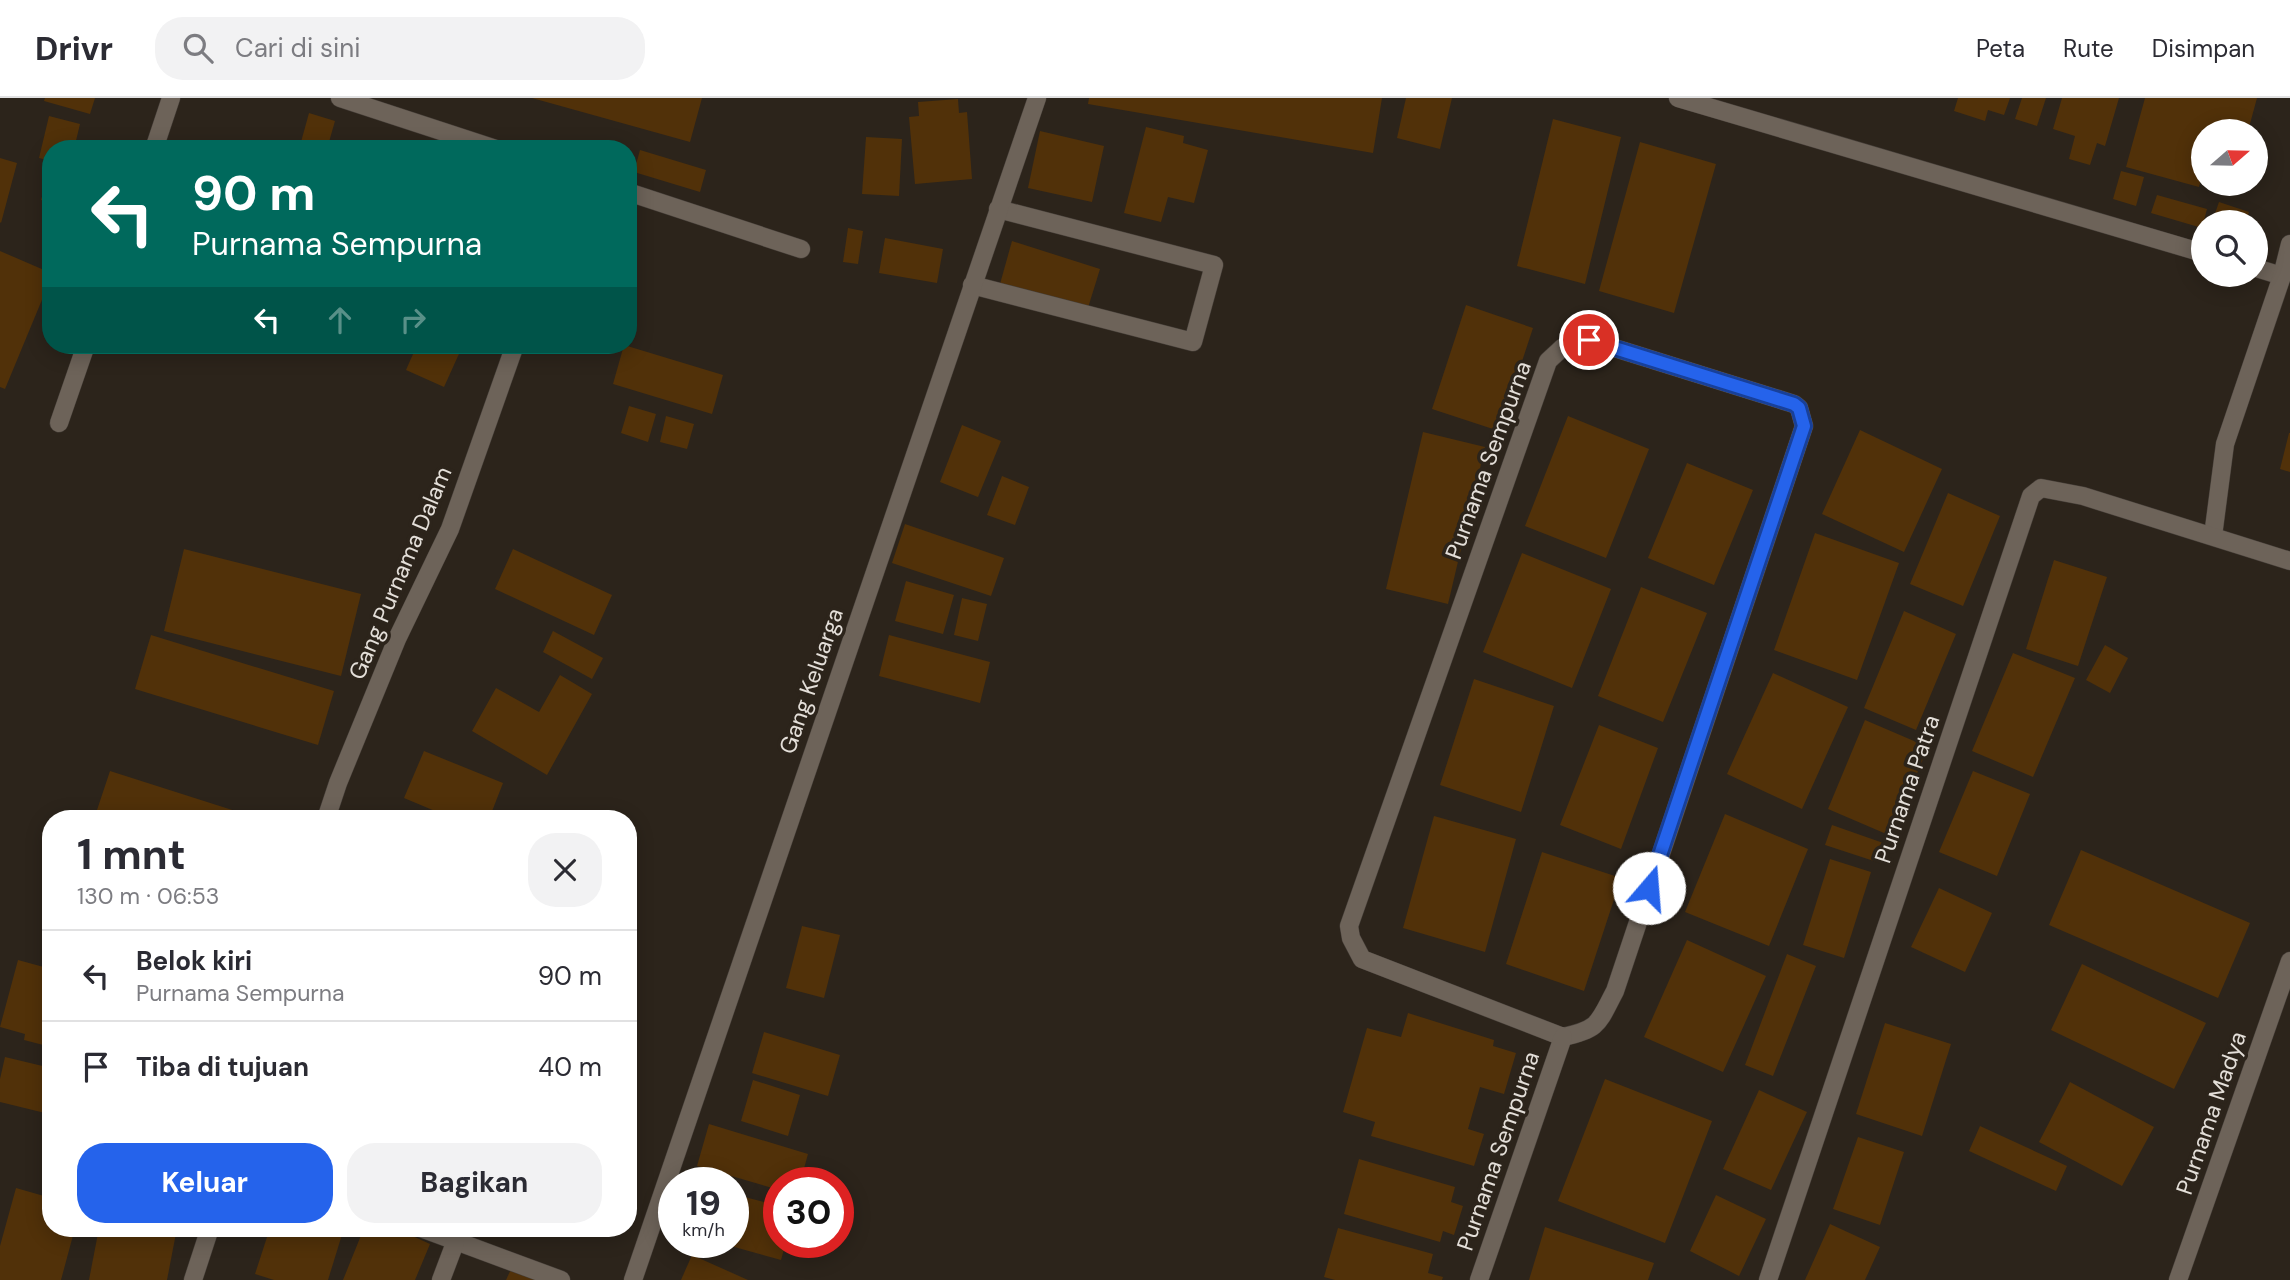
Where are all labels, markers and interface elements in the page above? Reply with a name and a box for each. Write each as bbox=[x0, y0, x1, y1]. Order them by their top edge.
search box bbox=[155, 17, 645, 80]
text: Drivr bbox=[35, 27, 113, 70]
icon: search bbox=[179, 29, 217, 67]
text: Cari di sini bbox=[235, 31, 361, 65]
text: Peta bbox=[1976, 33, 2025, 64]
text: Rute bbox=[2063, 33, 2114, 64]
text: Disimpan bbox=[2152, 33, 2255, 64]
north arrow bbox=[2191, 119, 2268, 196]
map controls bbox=[2191, 119, 2268, 287]
text: 90 m bbox=[192, 161, 315, 225]
icon: left bbox=[77, 168, 168, 259]
button: search bbox=[2191, 210, 2268, 287]
text: Purnama Sempurna bbox=[192, 223, 482, 265]
icon: left bbox=[248, 301, 286, 339]
icon: ahead bbox=[321, 301, 359, 339]
icon: right bbox=[394, 301, 432, 339]
pin bbox=[1559, 310, 1619, 370]
icon: arrive bbox=[1570, 321, 1608, 359]
street label: Purnama Sempurna bbox=[1438, 357, 1538, 563]
street label: Gang Purnama Dalam bbox=[342, 462, 458, 684]
street label: Gang Keluarga bbox=[772, 604, 850, 758]
street label: Purnama Patra bbox=[1868, 711, 1946, 867]
text: 1 mnt bbox=[77, 827, 186, 882]
button: close bbox=[528, 833, 602, 907]
position arrow bbox=[1612, 851, 1686, 925]
text: 130 m · 06:53 bbox=[77, 881, 219, 911]
text: Belok kiri bbox=[136, 944, 252, 978]
icon: left bbox=[77, 957, 115, 995]
text: 90 m bbox=[538, 959, 602, 993]
text: Purnama Sempurna bbox=[136, 978, 345, 1008]
street label: Purnama Madya bbox=[2169, 1027, 2253, 1199]
icon: arrive bbox=[77, 1048, 115, 1086]
street label: Purnama Sempurna bbox=[1450, 1048, 1546, 1254]
text: Tiba di tujuan bbox=[136, 1050, 309, 1084]
text: 40 m bbox=[538, 1050, 602, 1084]
button: Keluar bbox=[77, 1143, 333, 1223]
button: Bagikan bbox=[347, 1143, 602, 1223]
speed limit sign: 30 bbox=[763, 1167, 854, 1258]
text: 19 bbox=[686, 1180, 721, 1226]
text: km/h bbox=[682, 1218, 725, 1242]

